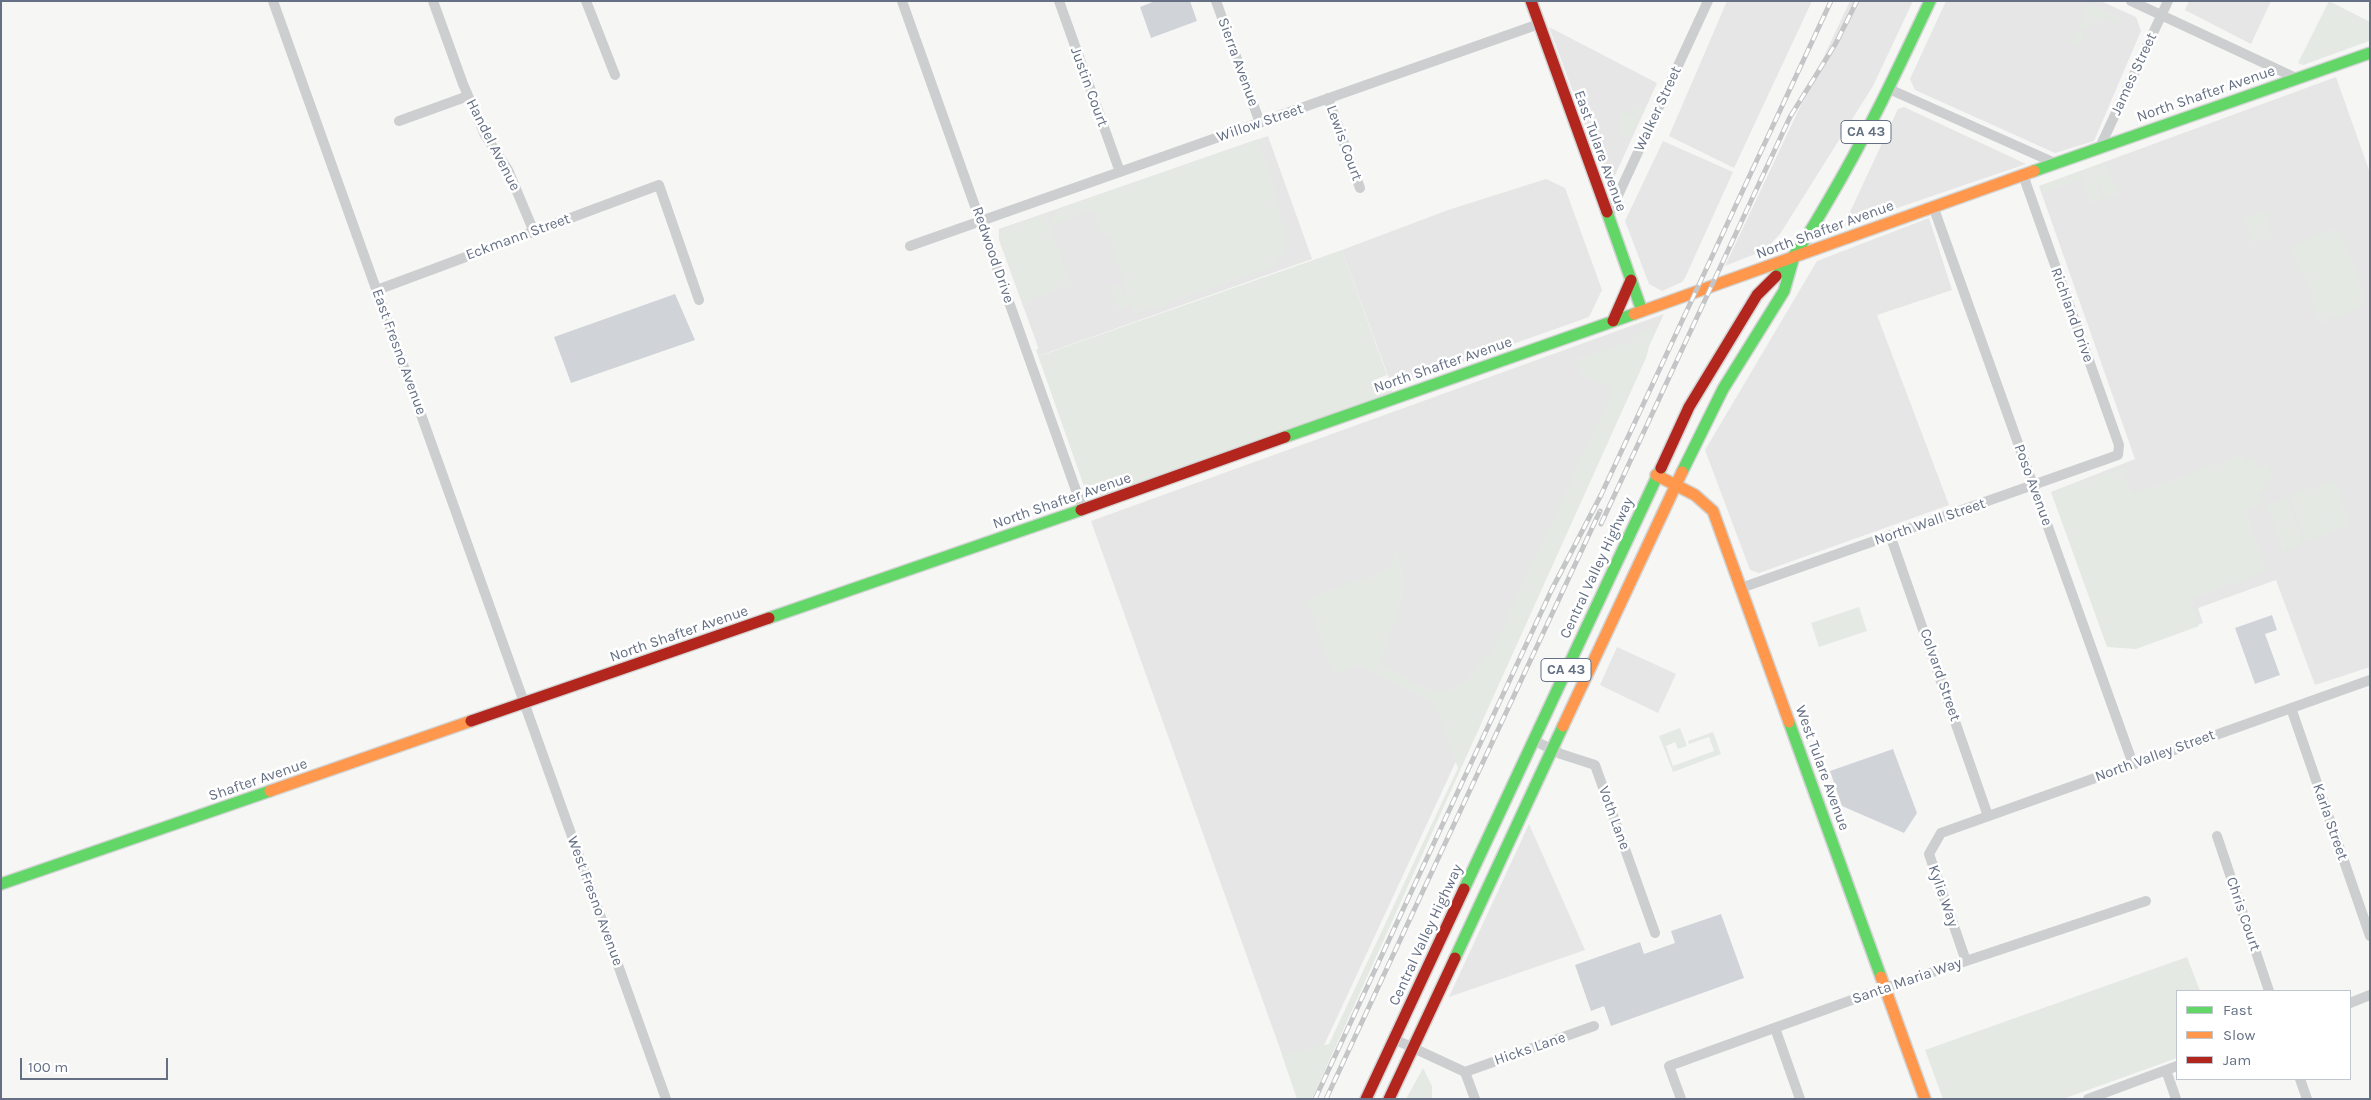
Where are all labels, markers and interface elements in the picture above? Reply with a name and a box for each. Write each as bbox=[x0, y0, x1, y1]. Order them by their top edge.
street label: Sierra Avenue bbox=[1214, 15, 1262, 109]
street label: James Street bbox=[2107, 30, 2161, 118]
street label: Justin Court bbox=[1066, 45, 1112, 129]
street label: North Shafter Avenue bbox=[2134, 62, 2278, 126]
street label: Walker Street bbox=[1630, 64, 1686, 154]
street label: East Tulare Avenue bbox=[1570, 88, 1630, 214]
street label: Handel Avenue bbox=[462, 96, 524, 194]
street label: Willow Street bbox=[1214, 100, 1306, 146]
street label: Lewis Court bbox=[1322, 103, 1366, 183]
road number: CA 43 bbox=[1841, 120, 1891, 144]
street label: North Shafter Avenue bbox=[1754, 197, 1896, 263]
street label: Redwood Drive bbox=[968, 205, 1018, 305]
street label: Eckmann Street bbox=[463, 210, 573, 264]
street label: Richland Drive bbox=[2047, 265, 2097, 365]
street label: East Fresno Avenue bbox=[368, 287, 430, 417]
street label: North Shafter Avenue bbox=[1371, 333, 1515, 397]
street label: Poso Avenue bbox=[2010, 442, 2056, 528]
street label: North Shafter Avenue bbox=[990, 469, 1134, 533]
street label: Central Valley Highway bbox=[1556, 494, 1638, 642]
street label: North Wall Street bbox=[1872, 495, 1988, 549]
street label: North Shafter Avenue bbox=[607, 602, 751, 666]
street label: Colvard Street bbox=[1916, 626, 1964, 724]
road number: CA 43 bbox=[1541, 658, 1591, 682]
street label: West Tulare Avenue bbox=[1791, 703, 1853, 833]
street label: North Valley Street bbox=[2093, 726, 2217, 786]
street label: Shafter Avenue bbox=[206, 755, 310, 805]
street label: Karla Street bbox=[2308, 781, 2352, 863]
street label: Voth Lane bbox=[1594, 784, 1634, 852]
street label: West Fresno Avenue bbox=[563, 834, 627, 968]
street label: Central Valley Highway bbox=[1385, 861, 1467, 1009]
street label: Kylie Way bbox=[1924, 863, 1962, 929]
street label: Chris Court bbox=[2222, 875, 2264, 953]
street label: Santa Maria Way bbox=[1850, 954, 1964, 1008]
legend bbox=[2176, 990, 2351, 1080]
text: Fast bbox=[2223, 1001, 2252, 1019]
text: Slow bbox=[2223, 1026, 2255, 1044]
street label: Hicks Lane bbox=[1492, 1028, 1568, 1070]
scale bar bbox=[22, 1048, 170, 1080]
text: Jam bbox=[2223, 1051, 2251, 1069]
text: 100 m bbox=[28, 1058, 68, 1076]

